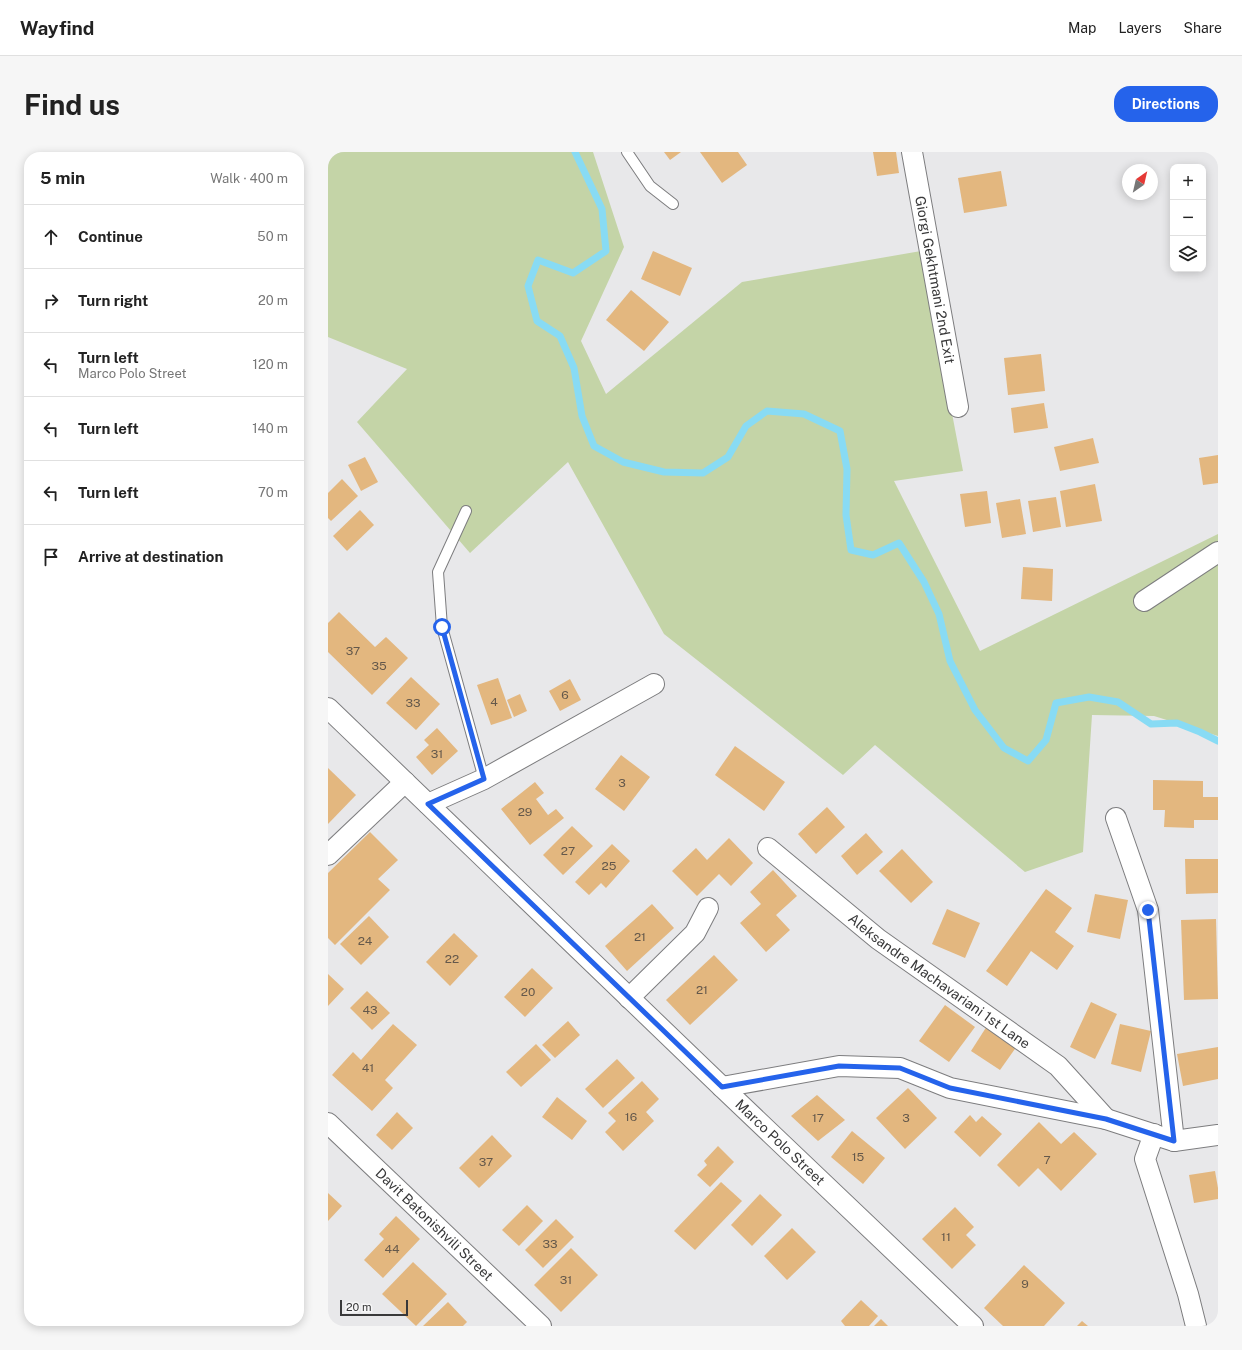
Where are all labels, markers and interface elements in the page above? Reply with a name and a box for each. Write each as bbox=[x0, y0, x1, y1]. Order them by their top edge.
text: Wayfind bbox=[20, 17, 94, 39]
text: Map bbox=[1068, 20, 1096, 36]
text: Layers bbox=[1118, 20, 1162, 36]
text: Share bbox=[1184, 20, 1222, 36]
button: Directions bbox=[1114, 86, 1218, 122]
text: Find us bbox=[24, 88, 120, 121]
north arrow bbox=[1122, 164, 1158, 200]
map controls bbox=[1170, 164, 1206, 272]
button: + bbox=[1170, 164, 1206, 200]
text: 5 min bbox=[40, 168, 85, 188]
text: Walk · 400 m bbox=[210, 171, 288, 186]
street label: Giorgi Gekhtmani 2nd Exit bbox=[912, 195, 958, 365]
button: − bbox=[1170, 200, 1206, 236]
icon: ahead bbox=[40, 226, 62, 248]
text: Continue bbox=[78, 228, 143, 245]
text: 50 m bbox=[257, 229, 288, 244]
button: layers bbox=[1170, 236, 1206, 272]
icon: right bbox=[40, 290, 62, 312]
text: Turn right bbox=[78, 292, 148, 309]
text: 20 m bbox=[258, 293, 288, 308]
text: Turn left bbox=[78, 349, 139, 366]
icon: left bbox=[40, 354, 62, 376]
text: 120 m bbox=[253, 357, 288, 372]
text: Marco Polo Street bbox=[78, 366, 187, 381]
icon: left bbox=[40, 418, 62, 440]
text: Turn left bbox=[78, 420, 139, 437]
text: 140 m bbox=[252, 421, 288, 436]
icon: left bbox=[40, 482, 62, 504]
text: Turn left bbox=[78, 484, 139, 501]
text: 70 m bbox=[258, 485, 288, 500]
icon: arrive bbox=[40, 546, 62, 568]
text: Arrive at destination bbox=[78, 548, 223, 565]
route start bbox=[433, 618, 451, 636]
house number: 37 bbox=[346, 644, 360, 658]
house number: 35 bbox=[371, 659, 387, 673]
house number: 6 bbox=[561, 688, 569, 702]
house number: 4 bbox=[490, 695, 498, 709]
house number: 33 bbox=[405, 696, 421, 710]
house number: 31 bbox=[431, 747, 443, 761]
house number: 3 bbox=[618, 776, 626, 790]
house number: 29 bbox=[518, 805, 532, 819]
house number: 27 bbox=[561, 844, 575, 858]
house number: 25 bbox=[602, 859, 617, 873]
route end bbox=[1139, 901, 1157, 919]
street label: Aleksandre Machavariani 1st Lane bbox=[845, 910, 1033, 1052]
house number: 21 bbox=[634, 930, 646, 944]
house number: 24 bbox=[358, 934, 373, 948]
house number: 22 bbox=[445, 952, 459, 966]
house number: 21 bbox=[696, 983, 708, 997]
house number: 20 bbox=[521, 985, 535, 999]
house number: 43 bbox=[362, 1003, 378, 1017]
house number: 41 bbox=[362, 1061, 374, 1075]
street label: Marco Polo Street bbox=[732, 1096, 828, 1189]
house number: 16 bbox=[625, 1110, 637, 1124]
house number: 17 bbox=[812, 1111, 824, 1125]
house number: 3 bbox=[902, 1111, 910, 1125]
house number: 15 bbox=[852, 1150, 865, 1164]
house number: 7 bbox=[1043, 1153, 1051, 1167]
house number: 37 bbox=[479, 1155, 493, 1169]
street label: Davit Batonishvili Street bbox=[373, 1165, 496, 1284]
house number: 11 bbox=[941, 1230, 951, 1244]
house number: 33 bbox=[542, 1237, 558, 1251]
house number: 44 bbox=[384, 1242, 400, 1256]
house number: 31 bbox=[560, 1273, 572, 1287]
house number: 9 bbox=[1021, 1277, 1029, 1291]
scale bar bbox=[340, 1298, 408, 1317]
text: 20 m bbox=[346, 1301, 371, 1313]

